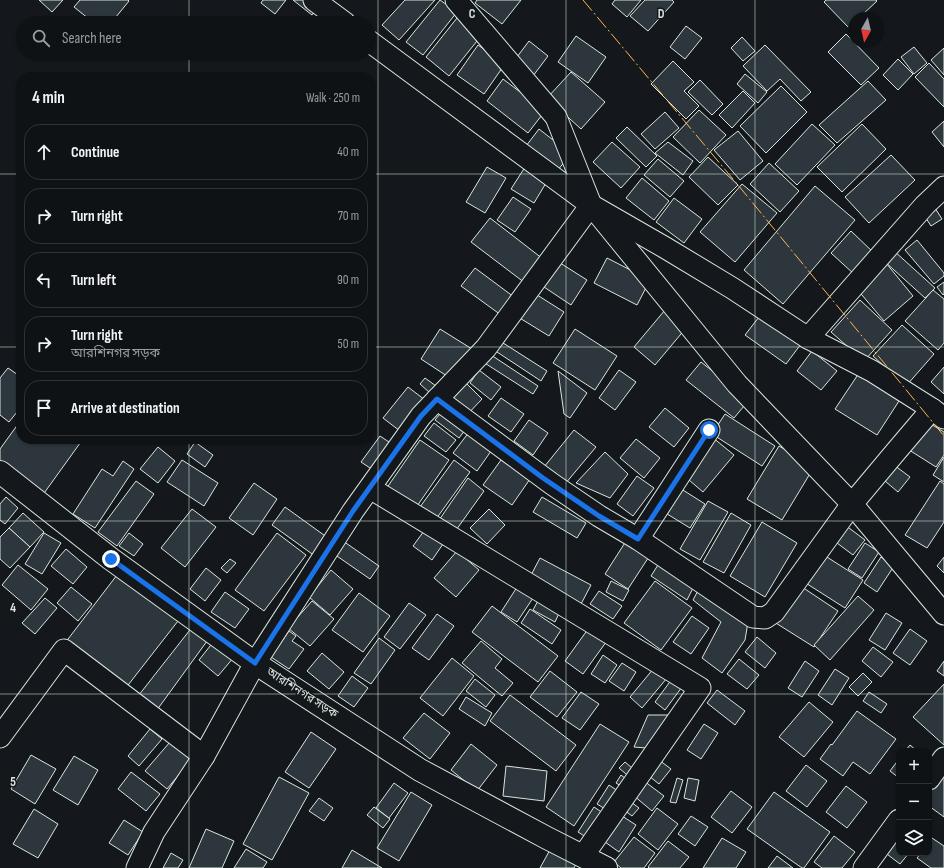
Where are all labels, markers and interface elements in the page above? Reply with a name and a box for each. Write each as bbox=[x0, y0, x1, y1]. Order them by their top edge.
text: C bbox=[469, 6, 476, 22]
text: D bbox=[658, 6, 665, 22]
north arrow bbox=[848, 12, 884, 48]
search box bbox=[16, 16, 376, 60]
icon: search bbox=[30, 27, 52, 49]
text: Search here bbox=[62, 29, 122, 48]
text: 4 min bbox=[32, 88, 65, 108]
text: Walk · 250 m bbox=[306, 90, 360, 106]
icon: ahead bbox=[33, 141, 55, 163]
text: Continue bbox=[71, 143, 120, 162]
text: 40 m bbox=[337, 144, 359, 160]
icon: right bbox=[33, 205, 55, 227]
text: Turn right bbox=[71, 207, 123, 226]
text: 70 m bbox=[338, 208, 359, 224]
icon: left bbox=[33, 269, 55, 291]
text: Turn left bbox=[71, 271, 116, 290]
text: 90 m bbox=[337, 272, 359, 288]
text: Turn right bbox=[71, 326, 123, 345]
icon: right bbox=[33, 333, 55, 355]
text: 50 m bbox=[338, 336, 359, 352]
text: আরশিনগর সড়ক bbox=[71, 345, 160, 361]
icon: arrive bbox=[33, 397, 55, 419]
text: Arrive at destination bbox=[71, 399, 180, 418]
route start bbox=[700, 421, 718, 439]
route end bbox=[102, 550, 120, 568]
text: 4 bbox=[10, 600, 16, 616]
street label: আরশিনগর সড়ক bbox=[263, 663, 341, 722]
map controls bbox=[896, 748, 932, 856]
button: + bbox=[896, 748, 932, 784]
text: 5 bbox=[10, 774, 16, 790]
button: − bbox=[896, 784, 932, 820]
button: layers bbox=[896, 820, 932, 856]

